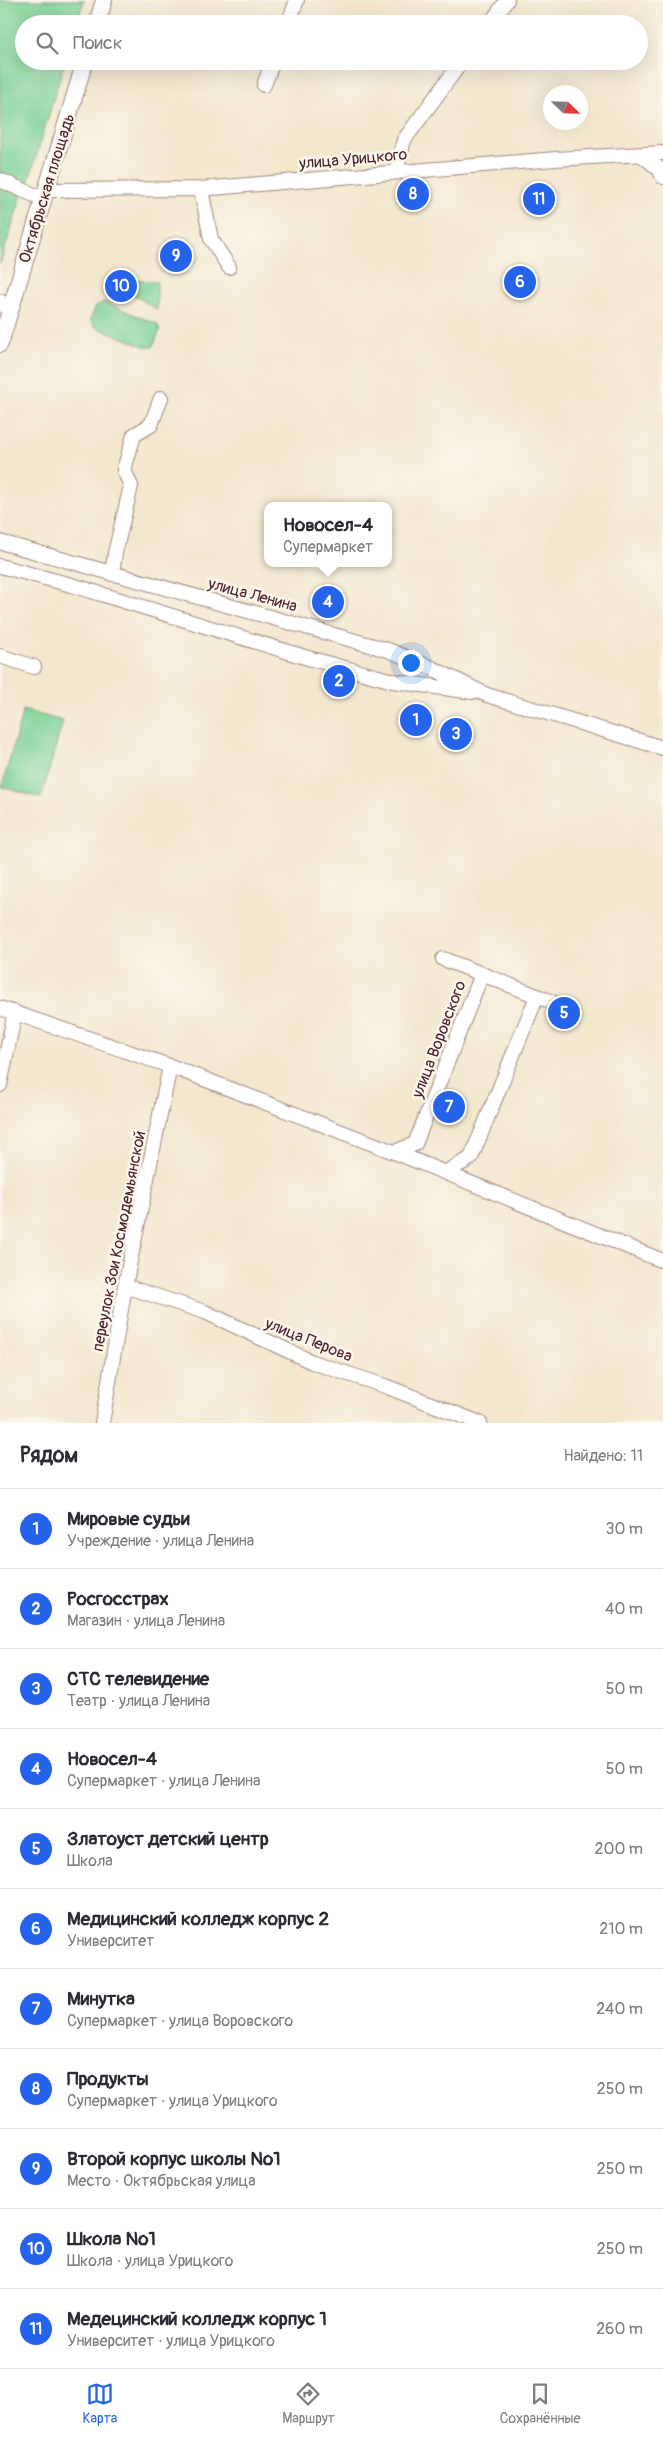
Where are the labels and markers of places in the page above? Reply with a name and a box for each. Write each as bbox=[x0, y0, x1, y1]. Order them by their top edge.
pin: 8 bbox=[397, 175, 429, 213]
pin: 11 bbox=[523, 180, 555, 218]
pin: 9 bbox=[160, 237, 192, 275]
pin: 6 bbox=[504, 263, 536, 301]
pin: 10 bbox=[105, 267, 137, 305]
pin: 4 bbox=[312, 583, 344, 621]
pin: 2 bbox=[323, 662, 355, 700]
pin: 1 bbox=[400, 701, 432, 739]
pin: 3 bbox=[440, 715, 472, 753]
pin: 5 bbox=[548, 994, 580, 1032]
pin: 7 bbox=[433, 1088, 465, 1126]

